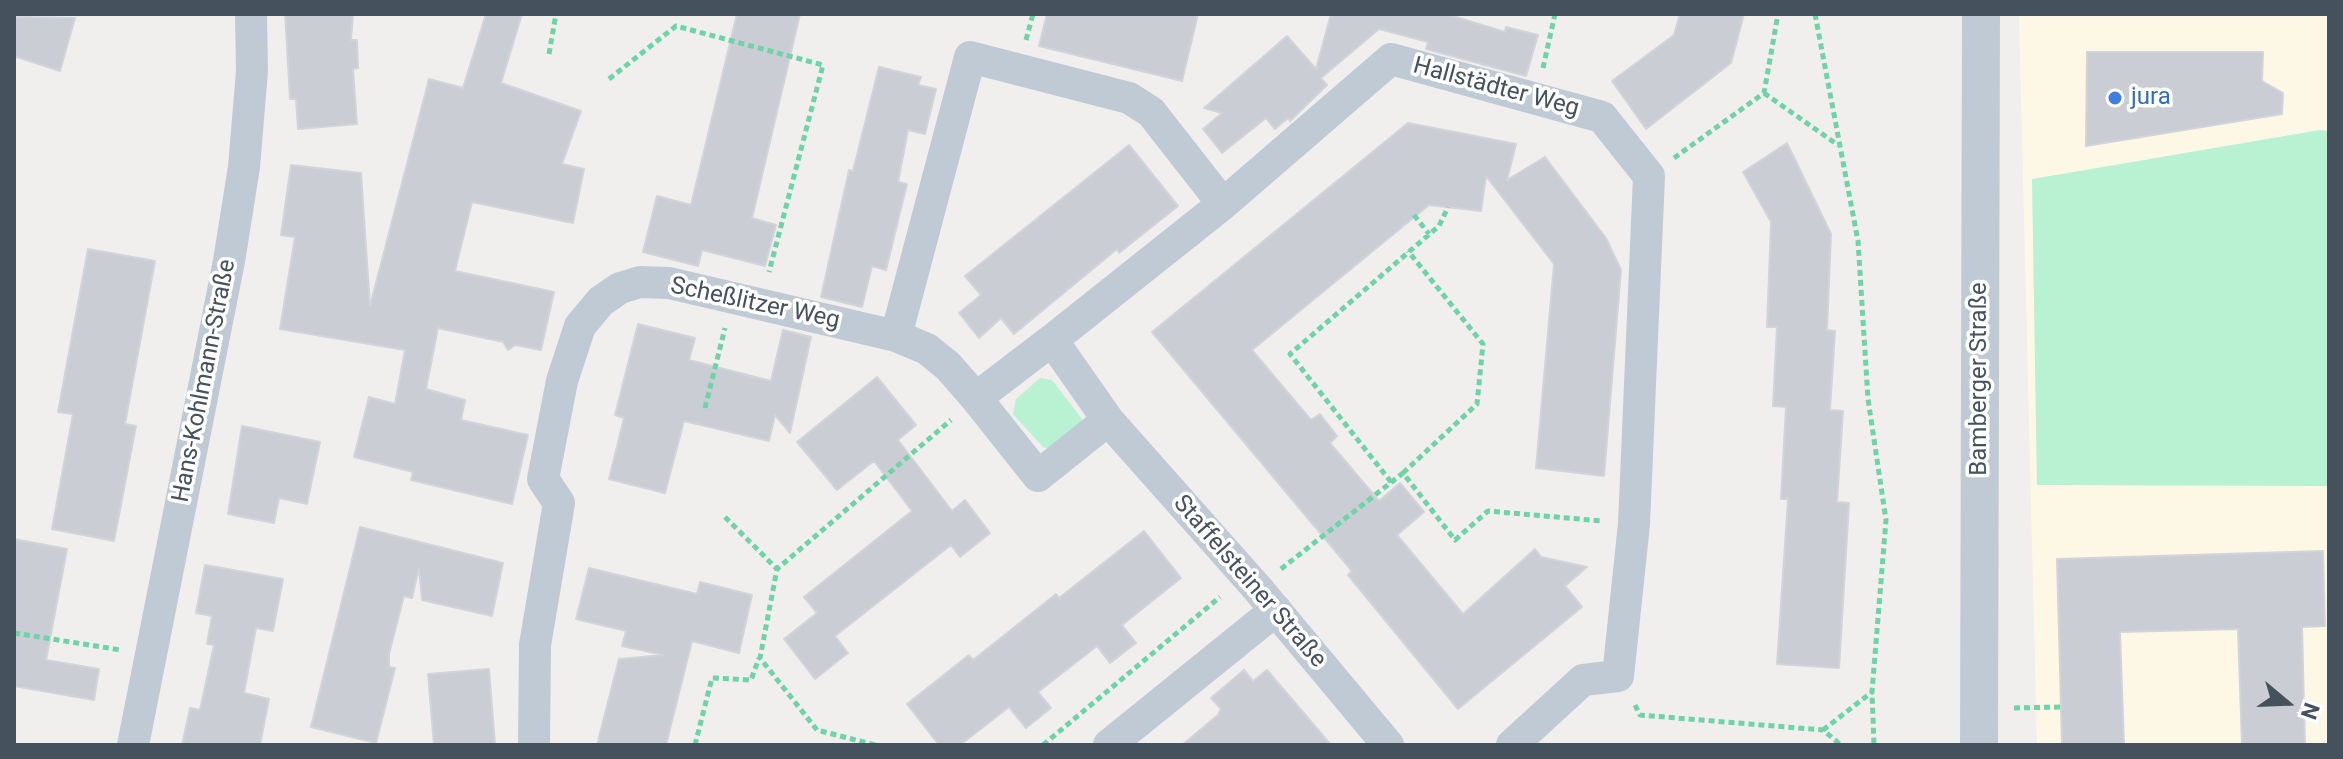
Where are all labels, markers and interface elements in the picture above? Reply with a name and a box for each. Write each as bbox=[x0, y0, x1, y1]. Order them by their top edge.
street label: Hallstädter Weg bbox=[1410, 52, 1582, 124]
place label: jura bbox=[2131, 84, 2171, 112]
marker: jura bbox=[2106, 89, 2124, 107]
street label: Hans-Kohlmann-Straße bbox=[167, 257, 243, 505]
street label: Scheßlitzer Weg bbox=[668, 272, 842, 336]
street label: Bamberger Straße bbox=[1966, 282, 1994, 476]
street label: Staffelsteiner Straße bbox=[1166, 490, 1332, 674]
north arrow bbox=[2247, 663, 2327, 743]
text: N bbox=[2296, 700, 2325, 722]

